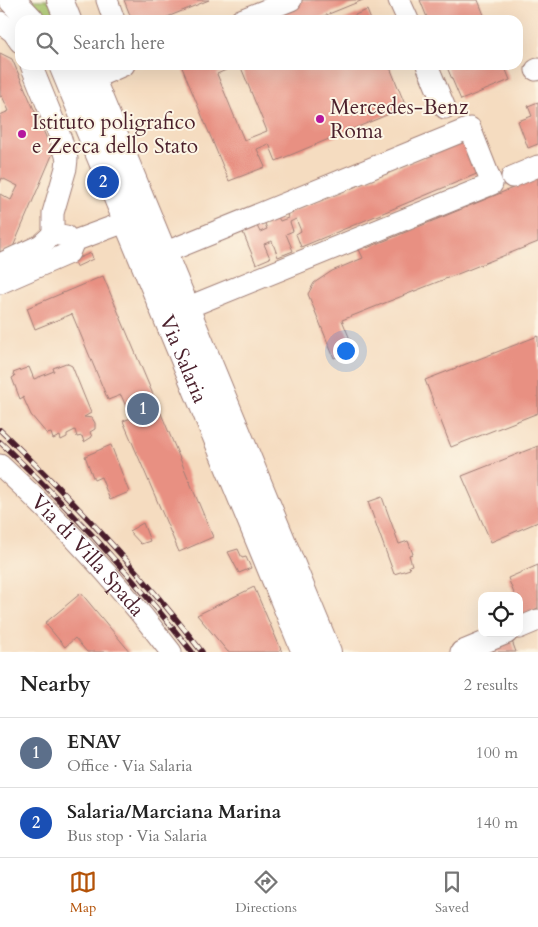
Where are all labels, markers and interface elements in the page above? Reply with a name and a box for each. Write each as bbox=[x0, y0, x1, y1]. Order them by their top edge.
search box bbox=[15, 15, 523, 70]
icon: search bbox=[33, 29, 61, 57]
text: Search here bbox=[73, 30, 165, 56]
place label: Mercedes-Benz Roma bbox=[330, 93, 469, 146]
place label: Istituto poligrafico e Zecca dello Stato bbox=[32, 108, 198, 161]
marker: Mercedes-Benz Roma bbox=[314, 113, 326, 125]
marker: Istituto poligrafico e Zecca dello Stato bbox=[16, 128, 28, 140]
pin: 2 bbox=[87, 163, 119, 201]
street label: Via Salaria bbox=[152, 311, 214, 407]
your location bbox=[333, 338, 359, 364]
pin: 1 bbox=[127, 390, 159, 428]
street label: Via di Villa Spada bbox=[24, 488, 151, 623]
map controls bbox=[478, 592, 523, 637]
button: locate bbox=[478, 592, 523, 637]
text: Nearby bbox=[20, 670, 91, 699]
text: 2 results bbox=[464, 674, 518, 696]
text: ENAV bbox=[67, 729, 121, 755]
text: 1 bbox=[32, 742, 40, 764]
text: 100 m bbox=[476, 742, 518, 764]
text: Office · Via Salaria bbox=[67, 755, 193, 777]
text: Salaria/Marciana Marina bbox=[67, 799, 281, 825]
text: 2 bbox=[32, 812, 40, 834]
text: 140 m bbox=[476, 812, 518, 834]
text: Bus stop · Via Salaria bbox=[67, 825, 207, 847]
tab: Map bbox=[69, 868, 97, 917]
tab: Directions bbox=[235, 868, 297, 917]
tab: Saved bbox=[435, 868, 469, 917]

